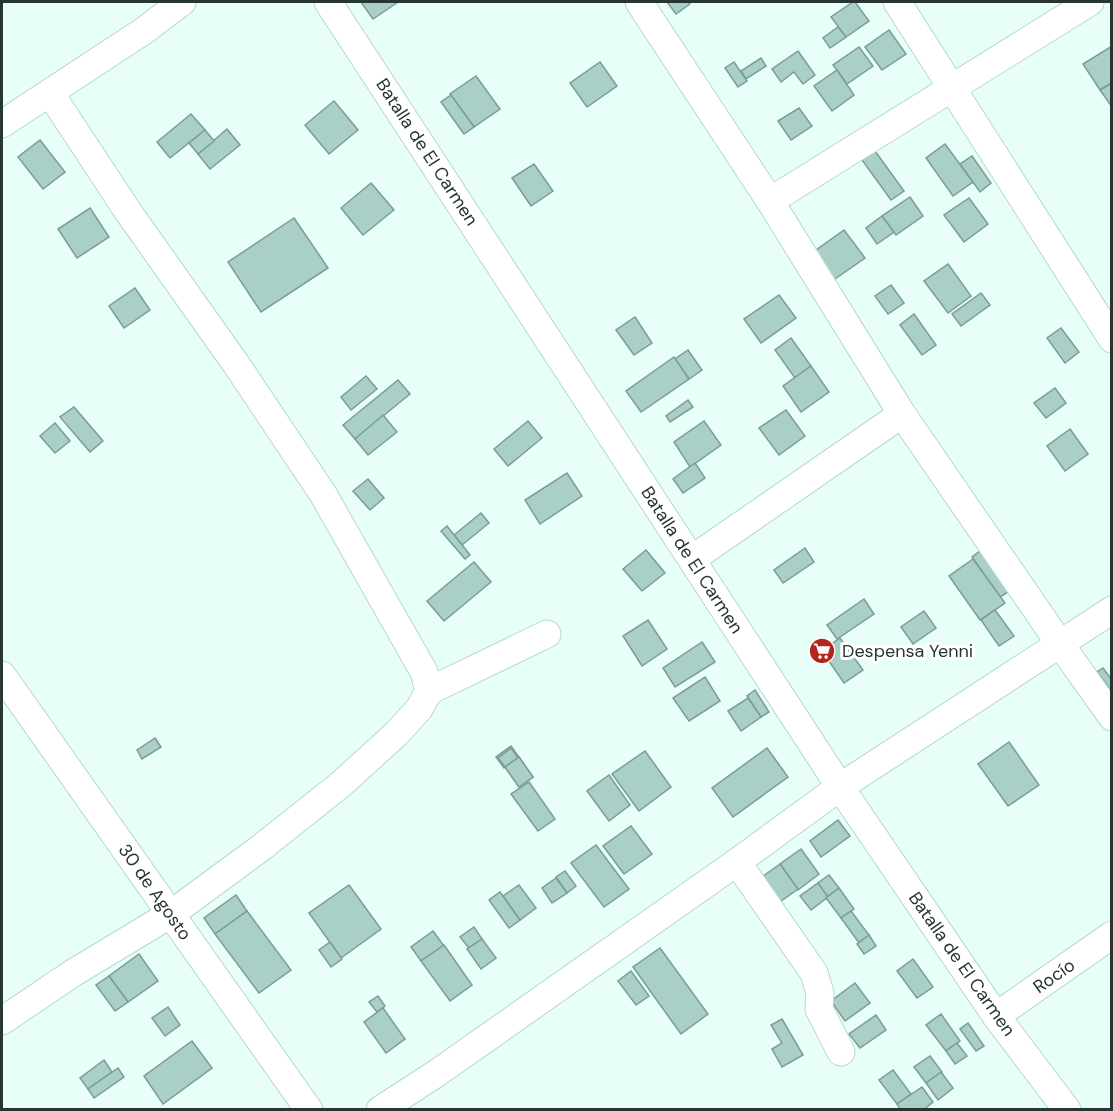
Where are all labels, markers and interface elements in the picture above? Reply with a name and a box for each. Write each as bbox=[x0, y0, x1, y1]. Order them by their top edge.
street label: Batalla de El Carmen bbox=[370, 74, 484, 230]
street label: Batalla de El Carmen bbox=[635, 482, 749, 638]
supermarket icon: Despensa Yenni bbox=[807, 636, 837, 666]
place label: Despensa Yenni bbox=[842, 639, 973, 663]
street label: 30 de Agosto bbox=[113, 839, 197, 945]
street label: Batalla de El Carmen bbox=[903, 887, 1021, 1041]
street label: Rocío bbox=[1028, 953, 1080, 999]

